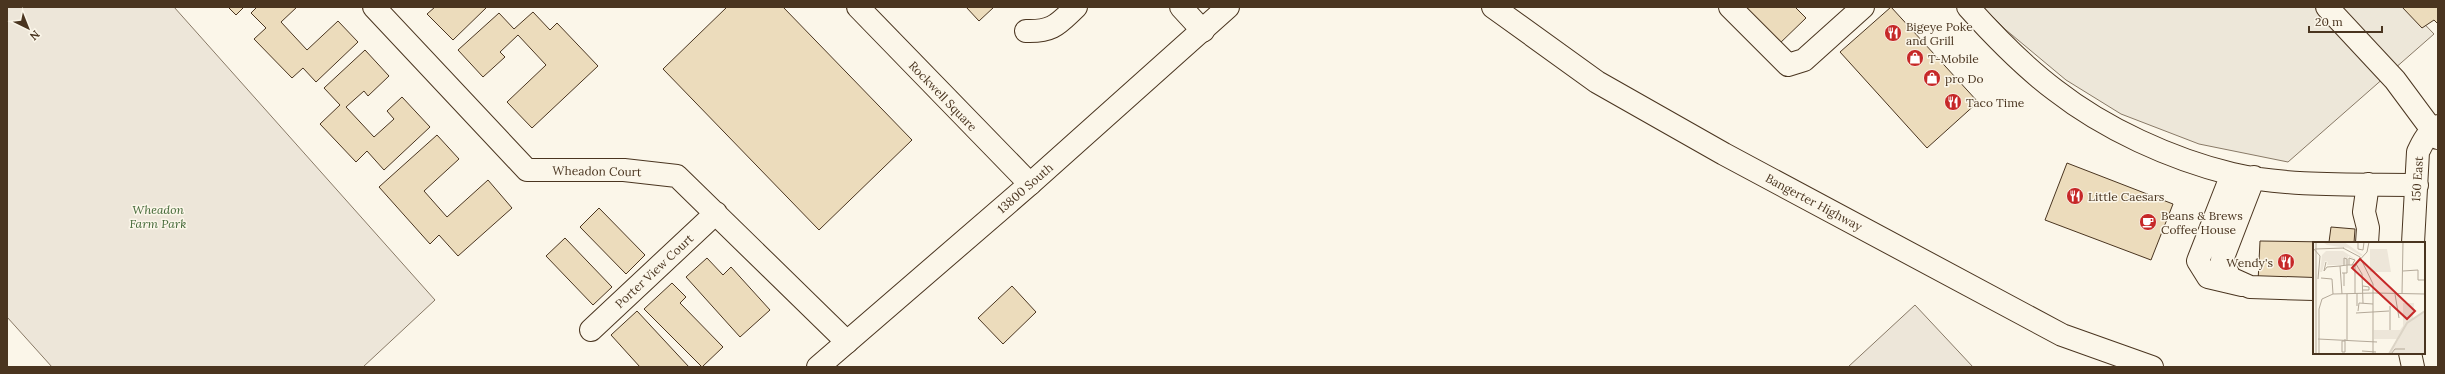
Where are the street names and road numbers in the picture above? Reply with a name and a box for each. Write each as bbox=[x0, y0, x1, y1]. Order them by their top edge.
street label: Rockwell Square bbox=[906, 58, 981, 135]
street label: 150 East bbox=[2408, 155, 2426, 202]
street label: 13800 South bbox=[994, 160, 1056, 216]
street label: Wheadon Court bbox=[552, 163, 642, 179]
street label: Bangerter Highway bbox=[1763, 170, 1866, 234]
street label: Porter View Court bbox=[612, 231, 697, 311]

